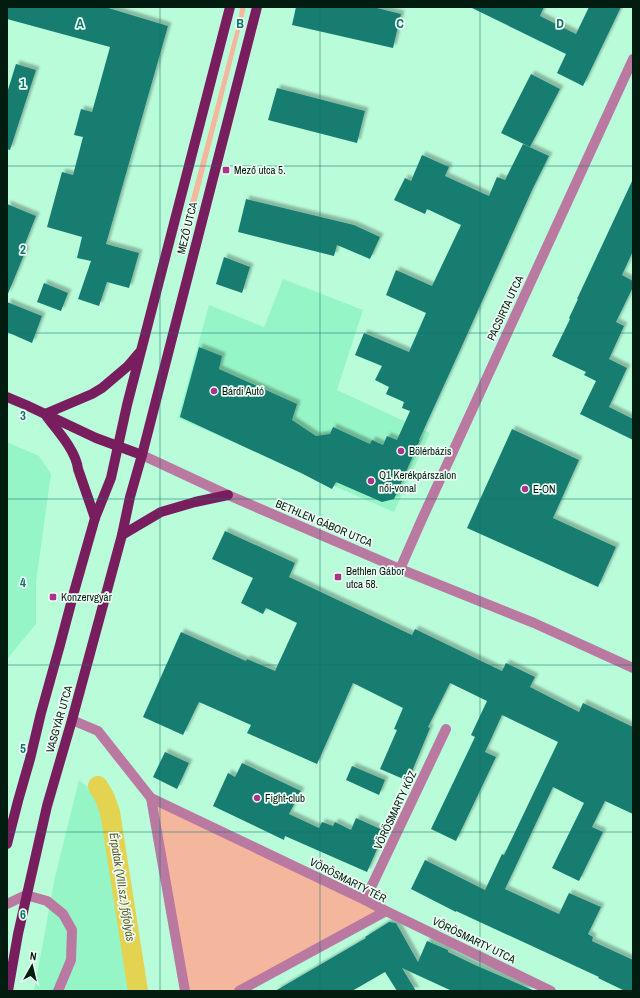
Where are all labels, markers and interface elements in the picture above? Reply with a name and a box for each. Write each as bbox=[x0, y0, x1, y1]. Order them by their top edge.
text: A bbox=[76, 15, 84, 32]
text: B bbox=[236, 15, 244, 32]
text: C bbox=[396, 15, 404, 32]
text: D bbox=[556, 15, 564, 32]
text: 1 bbox=[20, 75, 26, 92]
place label: Mező utca 5. bbox=[234, 163, 286, 177]
marker: Mező utca 5. bbox=[221, 165, 231, 175]
street label: MEZŐ UTCA bbox=[174, 200, 200, 255]
text: 2 bbox=[20, 241, 26, 258]
street label: PACSIRTA UTCA bbox=[484, 272, 527, 343]
place label: Bárdi Autó bbox=[222, 384, 264, 398]
marker: Bárdi Autó bbox=[209, 386, 219, 396]
text: 3 bbox=[20, 407, 26, 424]
place label: Bölérbázis bbox=[409, 444, 452, 458]
marker: Bölérbázis bbox=[396, 446, 406, 456]
place label: Q1 Kerékpárszalon női-vonal bbox=[379, 468, 456, 495]
marker: Q1 Kerékpárszalon női-vonal bbox=[366, 476, 376, 486]
place label: E-ON bbox=[533, 482, 556, 496]
marker: E-ON bbox=[520, 484, 530, 494]
street label: BETHLEN GÁBOR UTCA bbox=[274, 496, 375, 550]
place label: Bethlen Gábor utca 58. bbox=[346, 564, 404, 591]
marker: Bethlen Gábor utca 58. bbox=[333, 572, 343, 582]
text: 4 bbox=[20, 574, 26, 591]
place label: Konzervgyár bbox=[61, 590, 112, 604]
marker: Konzervgyár bbox=[48, 592, 58, 602]
street label: VASGYÁR UTCA bbox=[43, 683, 76, 754]
text: 5 bbox=[20, 740, 26, 757]
street label: VÖRÖSMARTY KÖZ bbox=[371, 768, 419, 851]
place label: Fight-club bbox=[265, 791, 305, 805]
marker: Fight-club bbox=[252, 793, 262, 803]
water label: Érpatak (VIII.sz.) főfolyás bbox=[105, 831, 139, 943]
street label: VÖRÖSMARTY TÉR bbox=[307, 855, 389, 906]
text: 6 bbox=[20, 906, 26, 923]
street label: VÖRÖSMARTY UTCA bbox=[430, 914, 519, 967]
north arrow bbox=[12, 946, 52, 986]
text: N bbox=[29, 949, 38, 963]

